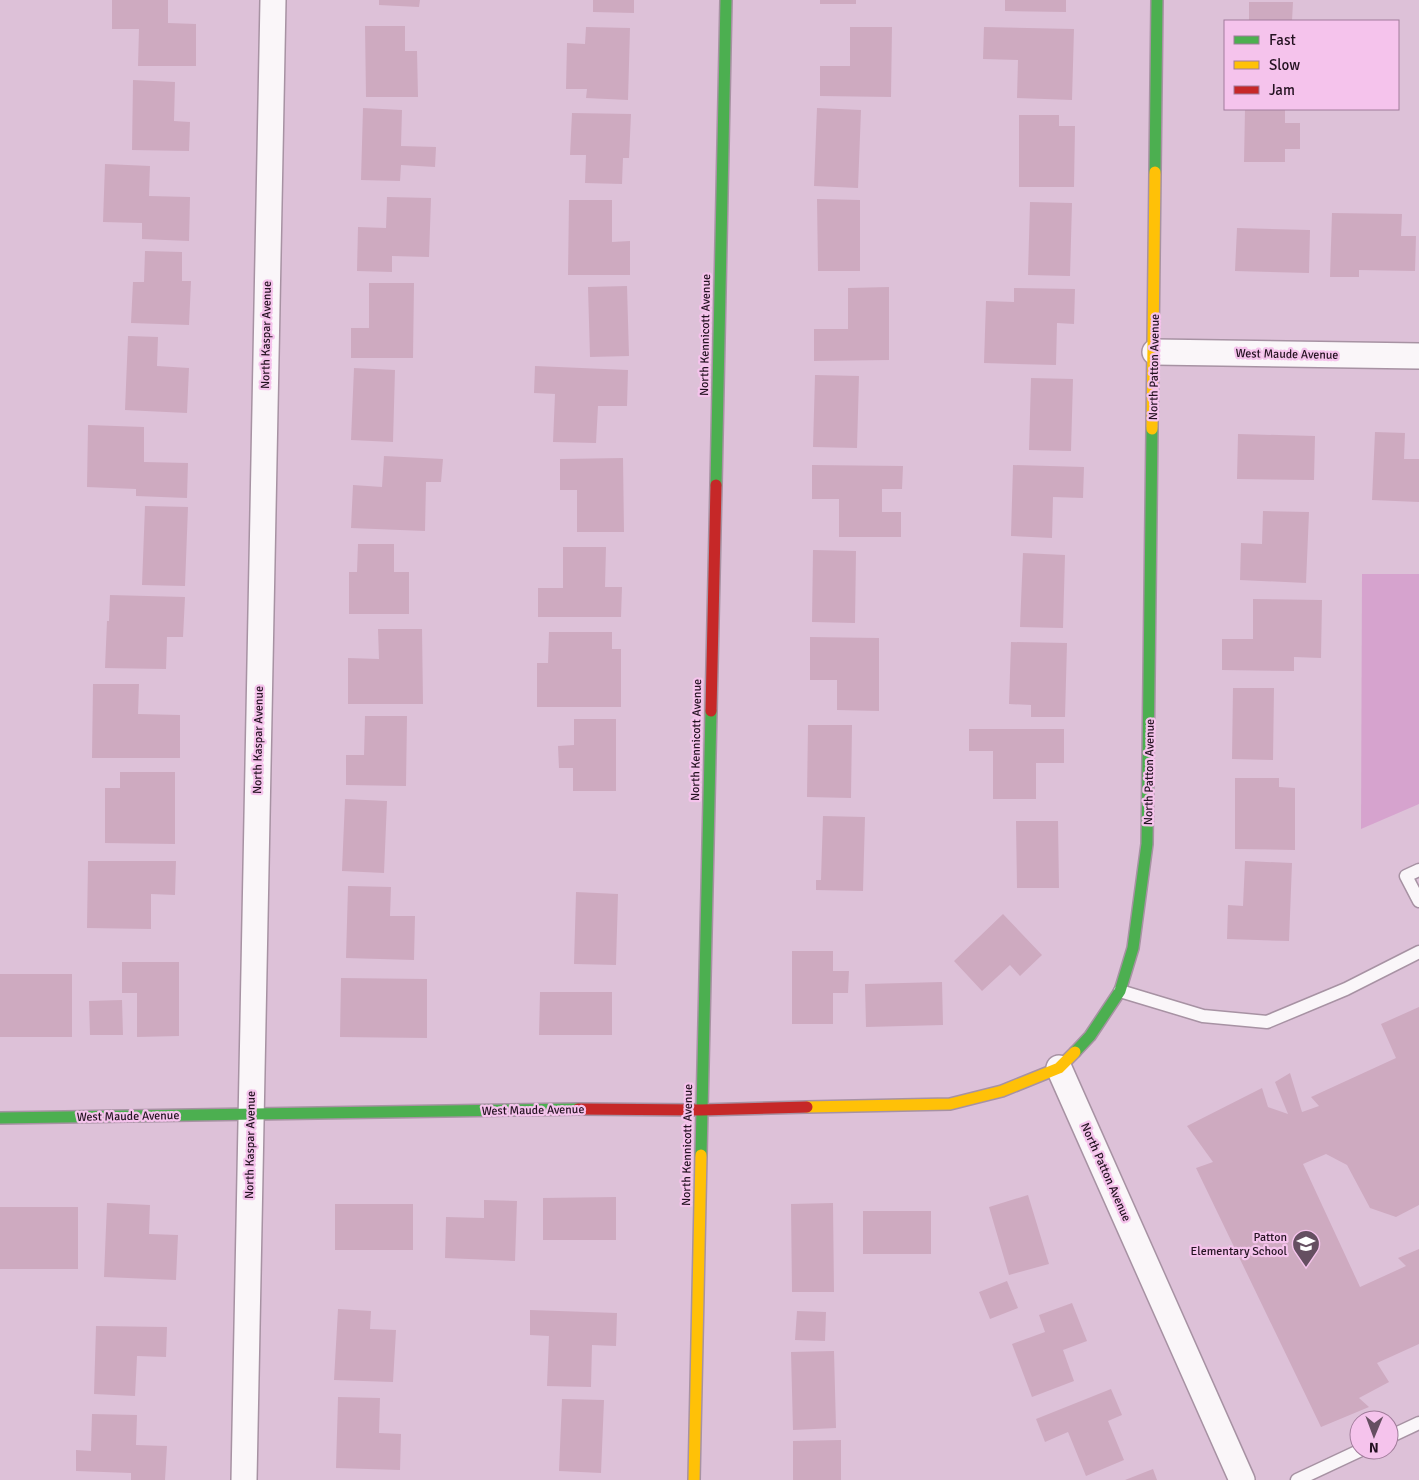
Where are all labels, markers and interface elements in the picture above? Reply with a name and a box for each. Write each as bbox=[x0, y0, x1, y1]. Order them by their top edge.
legend bbox=[1224, 20, 1399, 110]
text: Fast bbox=[1269, 31, 1296, 49]
text: Slow bbox=[1269, 56, 1300, 74]
text: Jam bbox=[1269, 81, 1295, 99]
street label: North Kennicott Avenue bbox=[697, 274, 714, 396]
street label: North Kaspar Avenue bbox=[258, 281, 275, 389]
street label: North Patton Avenue bbox=[1146, 314, 1163, 420]
street label: West Maude Avenue bbox=[1236, 346, 1338, 363]
street label: North Kennicott Avenue bbox=[688, 679, 705, 801]
street label: North Kaspar Avenue bbox=[250, 686, 267, 794]
street label: North Patton Avenue bbox=[1141, 719, 1158, 825]
street label: North Kennicott Avenue bbox=[679, 1084, 696, 1206]
street label: North Kaspar Avenue bbox=[242, 1091, 259, 1199]
street label: West Maude Avenue bbox=[482, 1102, 584, 1119]
street label: West Maude Avenue bbox=[77, 1108, 179, 1125]
street label: North Patton Avenue bbox=[1077, 1121, 1134, 1224]
school or university icon: Patton Elementary School bbox=[1291, 1229, 1321, 1268]
place label: Patton Elementary School bbox=[1191, 1230, 1287, 1259]
north arrow bbox=[1349, 1410, 1399, 1460]
text: N bbox=[1369, 1439, 1379, 1456]

